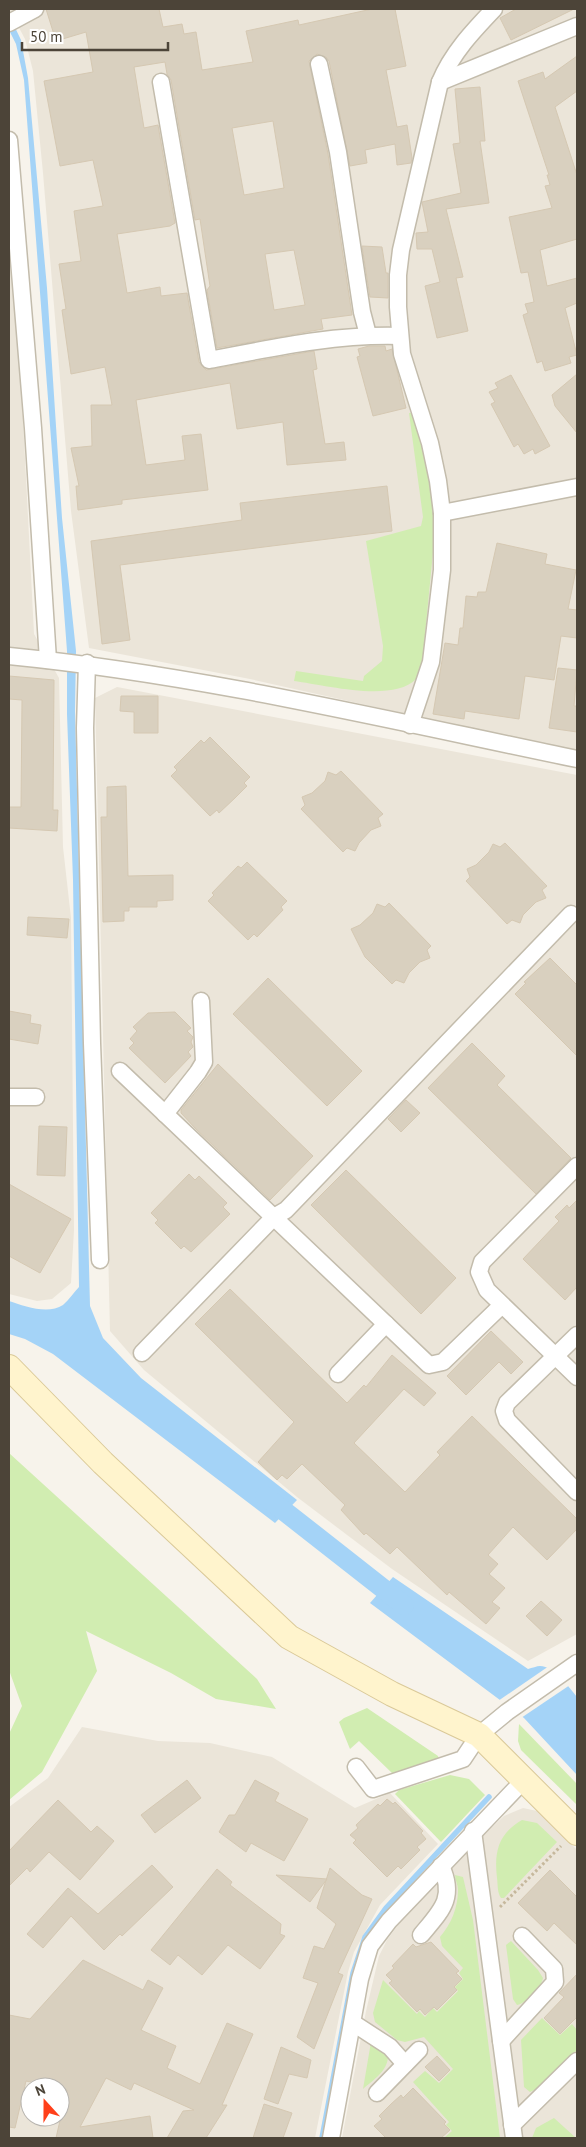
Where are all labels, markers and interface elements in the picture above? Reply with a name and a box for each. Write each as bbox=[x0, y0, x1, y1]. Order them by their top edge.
scale bar bbox=[22, 20, 169, 52]
text: 50 m bbox=[30, 27, 63, 46]
north arrow bbox=[20, 2077, 70, 2127]
text: N bbox=[33, 2080, 48, 2100]

